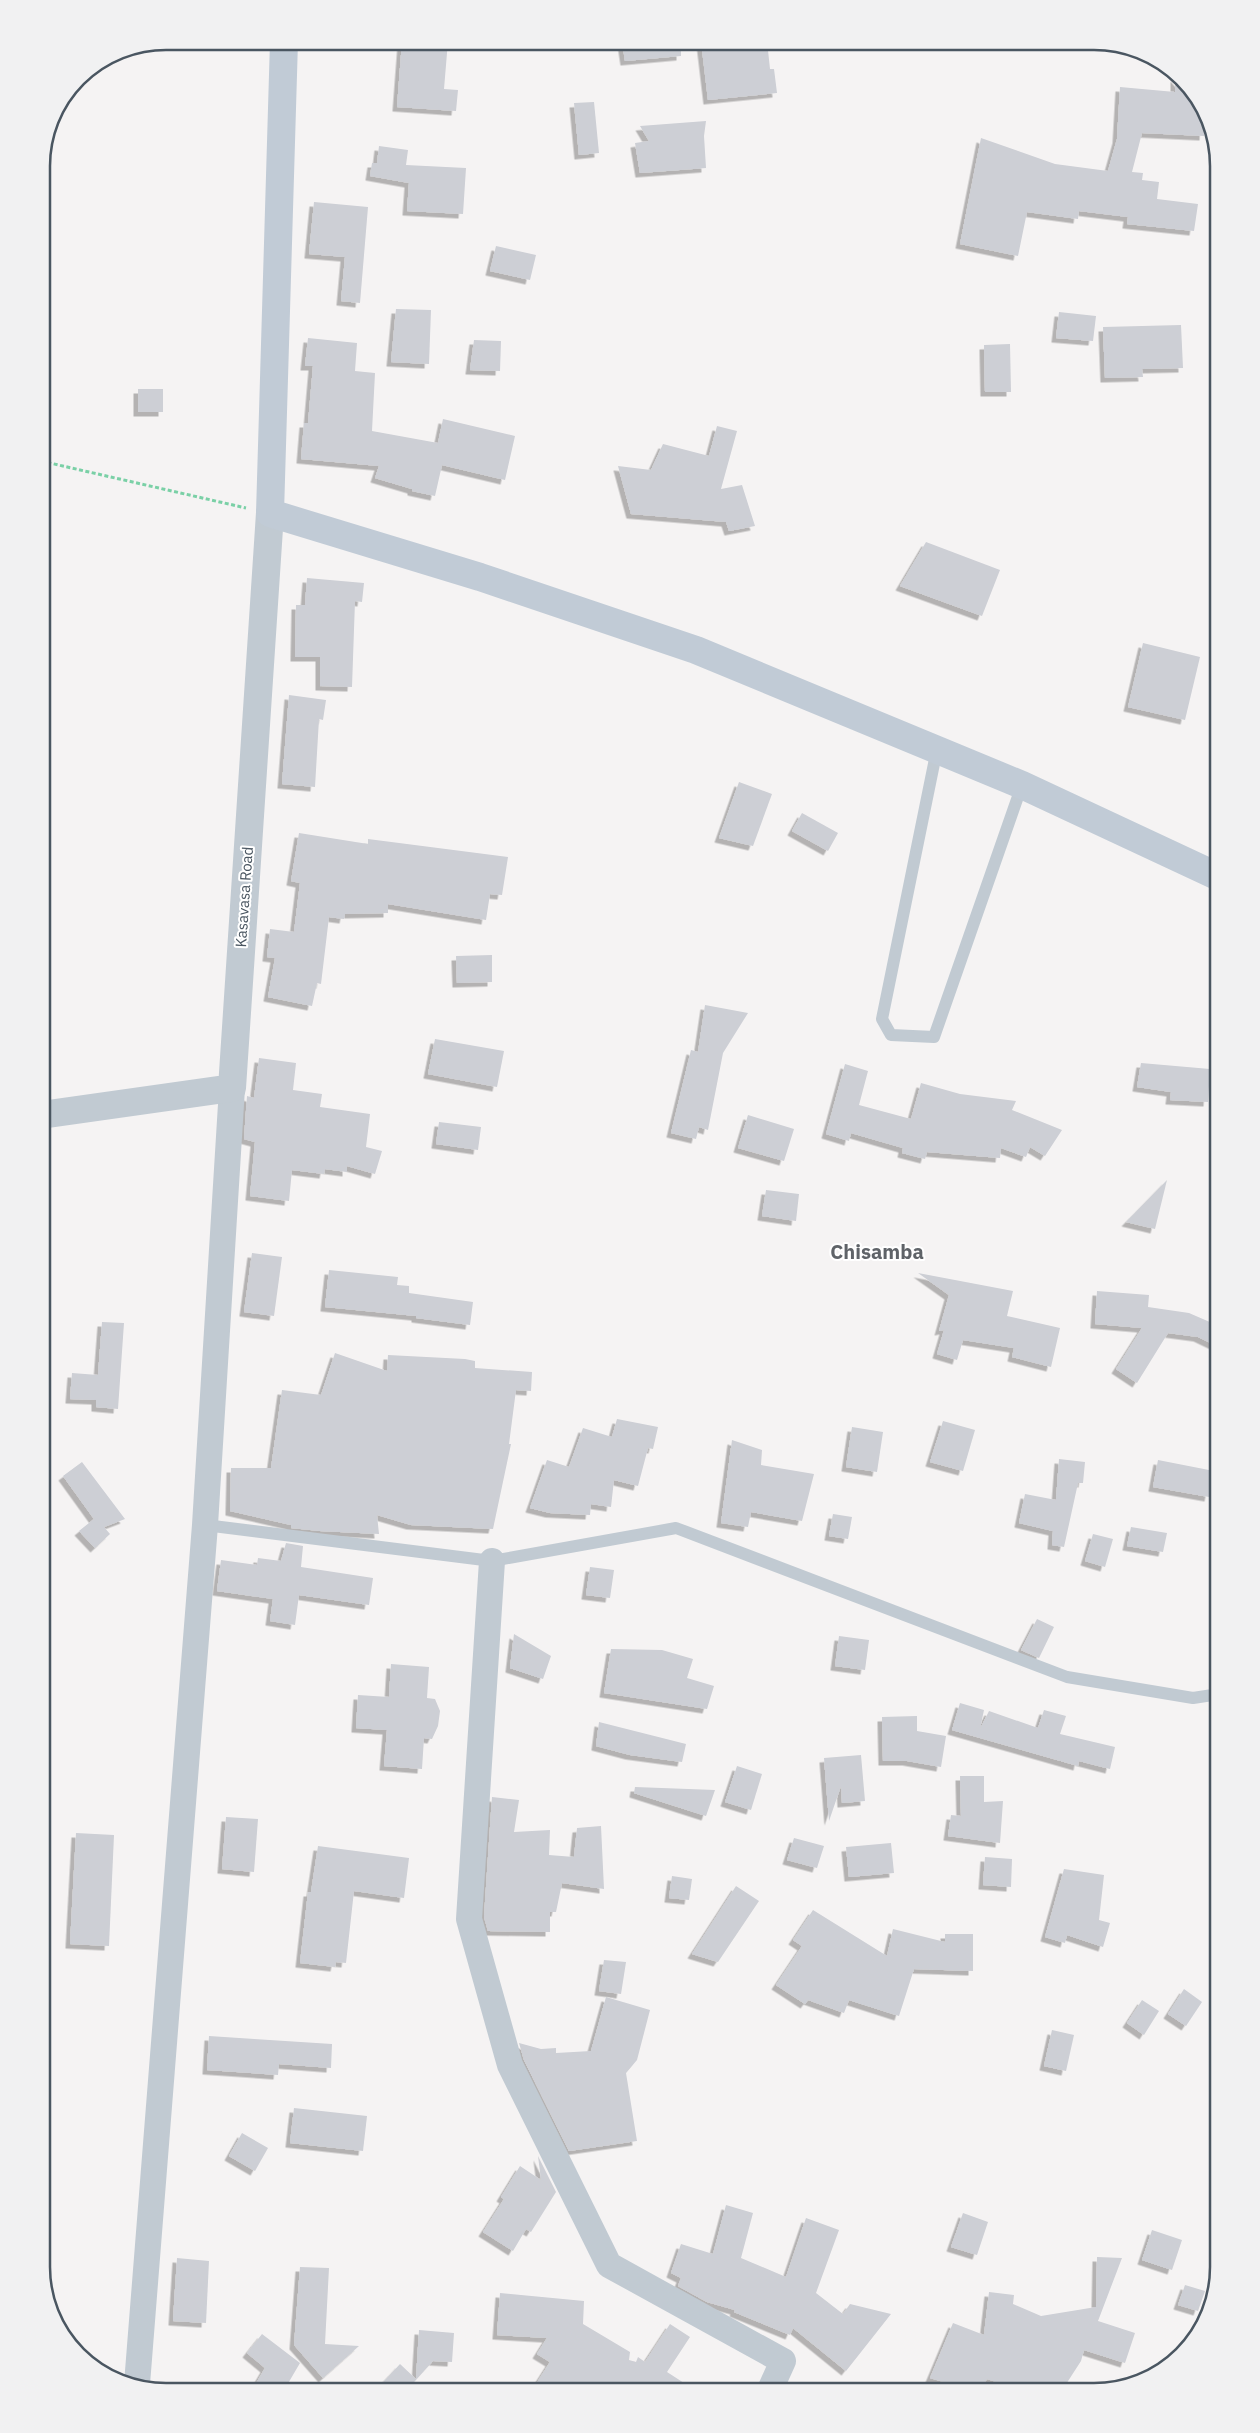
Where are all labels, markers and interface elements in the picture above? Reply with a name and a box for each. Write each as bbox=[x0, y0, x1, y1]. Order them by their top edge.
street label: Kasavasa Road bbox=[231, 846, 257, 948]
district label: Chisamba bbox=[830, 1238, 924, 1265]

